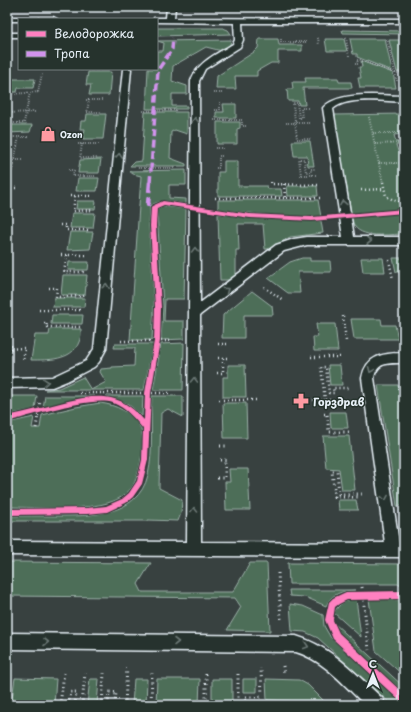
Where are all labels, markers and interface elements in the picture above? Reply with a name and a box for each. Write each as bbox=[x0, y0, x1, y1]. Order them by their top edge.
legend bbox=[18, 18, 158, 70]
text: Велодорожка bbox=[54, 24, 134, 42]
text: Тропа bbox=[54, 44, 90, 62]
one-way arrow bbox=[191, 117, 199, 123]
shop icon: Ozon bbox=[39, 125, 57, 143]
place label: Ozon bbox=[60, 127, 83, 141]
one-way arrow bbox=[114, 153, 123, 159]
one-way arrow bbox=[339, 199, 347, 206]
one-way arrow bbox=[366, 237, 372, 245]
one-way arrow bbox=[191, 247, 199, 253]
one-way arrow bbox=[101, 283, 110, 289]
one-way arrow bbox=[221, 287, 228, 294]
one-way arrow bbox=[367, 366, 375, 373]
one-way arrow bbox=[190, 377, 199, 383]
one-way arrow bbox=[43, 378, 49, 387]
pharmacy icon: Горздрав bbox=[292, 392, 310, 410]
place label: Горздрав bbox=[313, 393, 365, 410]
one-way arrow bbox=[380, 495, 389, 501]
one-way arrow bbox=[190, 507, 198, 513]
one-way arrow bbox=[43, 638, 49, 646]
one-way arrow bbox=[173, 638, 179, 646]
one-way arrow bbox=[302, 641, 309, 650]
north arrow bbox=[353, 654, 393, 694]
text: С bbox=[369, 655, 377, 672]

